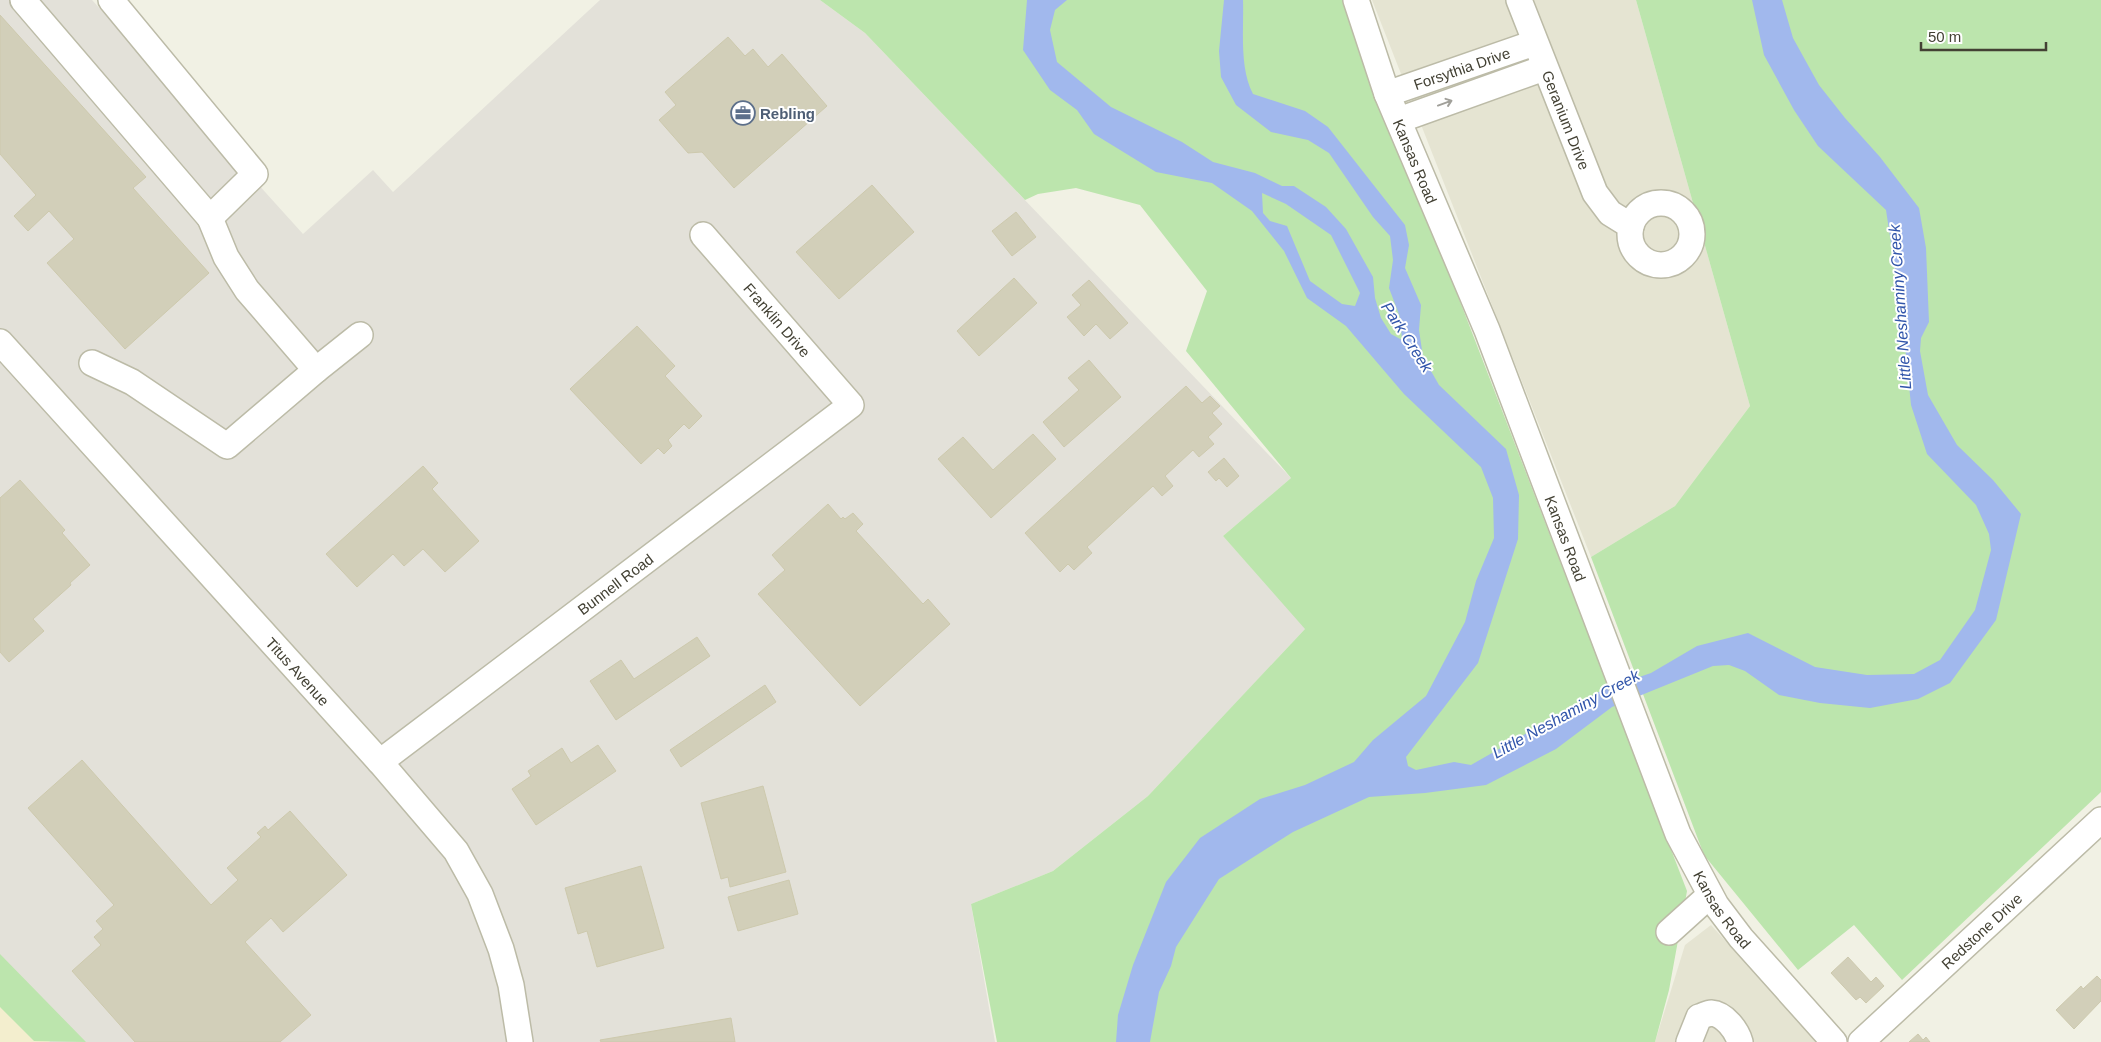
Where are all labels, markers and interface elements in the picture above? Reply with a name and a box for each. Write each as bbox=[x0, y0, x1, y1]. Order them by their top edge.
scale bar bbox=[1921, 20, 2046, 52]
text: 50 m bbox=[1928, 28, 1961, 45]
street label: Forsythia Drive bbox=[1411, 44, 1512, 93]
street label: Geranium Drive bbox=[1539, 68, 1593, 172]
one-way arrow bbox=[1437, 98, 1453, 107]
office icon: Rebling bbox=[730, 100, 756, 126]
place label: Rebling bbox=[760, 105, 815, 122]
street label: Kansas Road bbox=[1390, 116, 1441, 206]
water label: Little Neshaminy Creek bbox=[1886, 223, 1914, 390]
street label: Franklin Drive bbox=[740, 280, 814, 360]
water label: Park Creek bbox=[1378, 299, 1436, 376]
street label: Kansas Road bbox=[1542, 493, 1590, 583]
street label: Bunnell Road bbox=[574, 550, 656, 618]
street label: Titus Avenue bbox=[263, 634, 333, 709]
water label: Little Neshaminy Creek bbox=[1490, 666, 1643, 762]
street label: Kansas Road bbox=[1691, 868, 1755, 952]
street label: Redstone Drive bbox=[1938, 889, 2025, 972]

